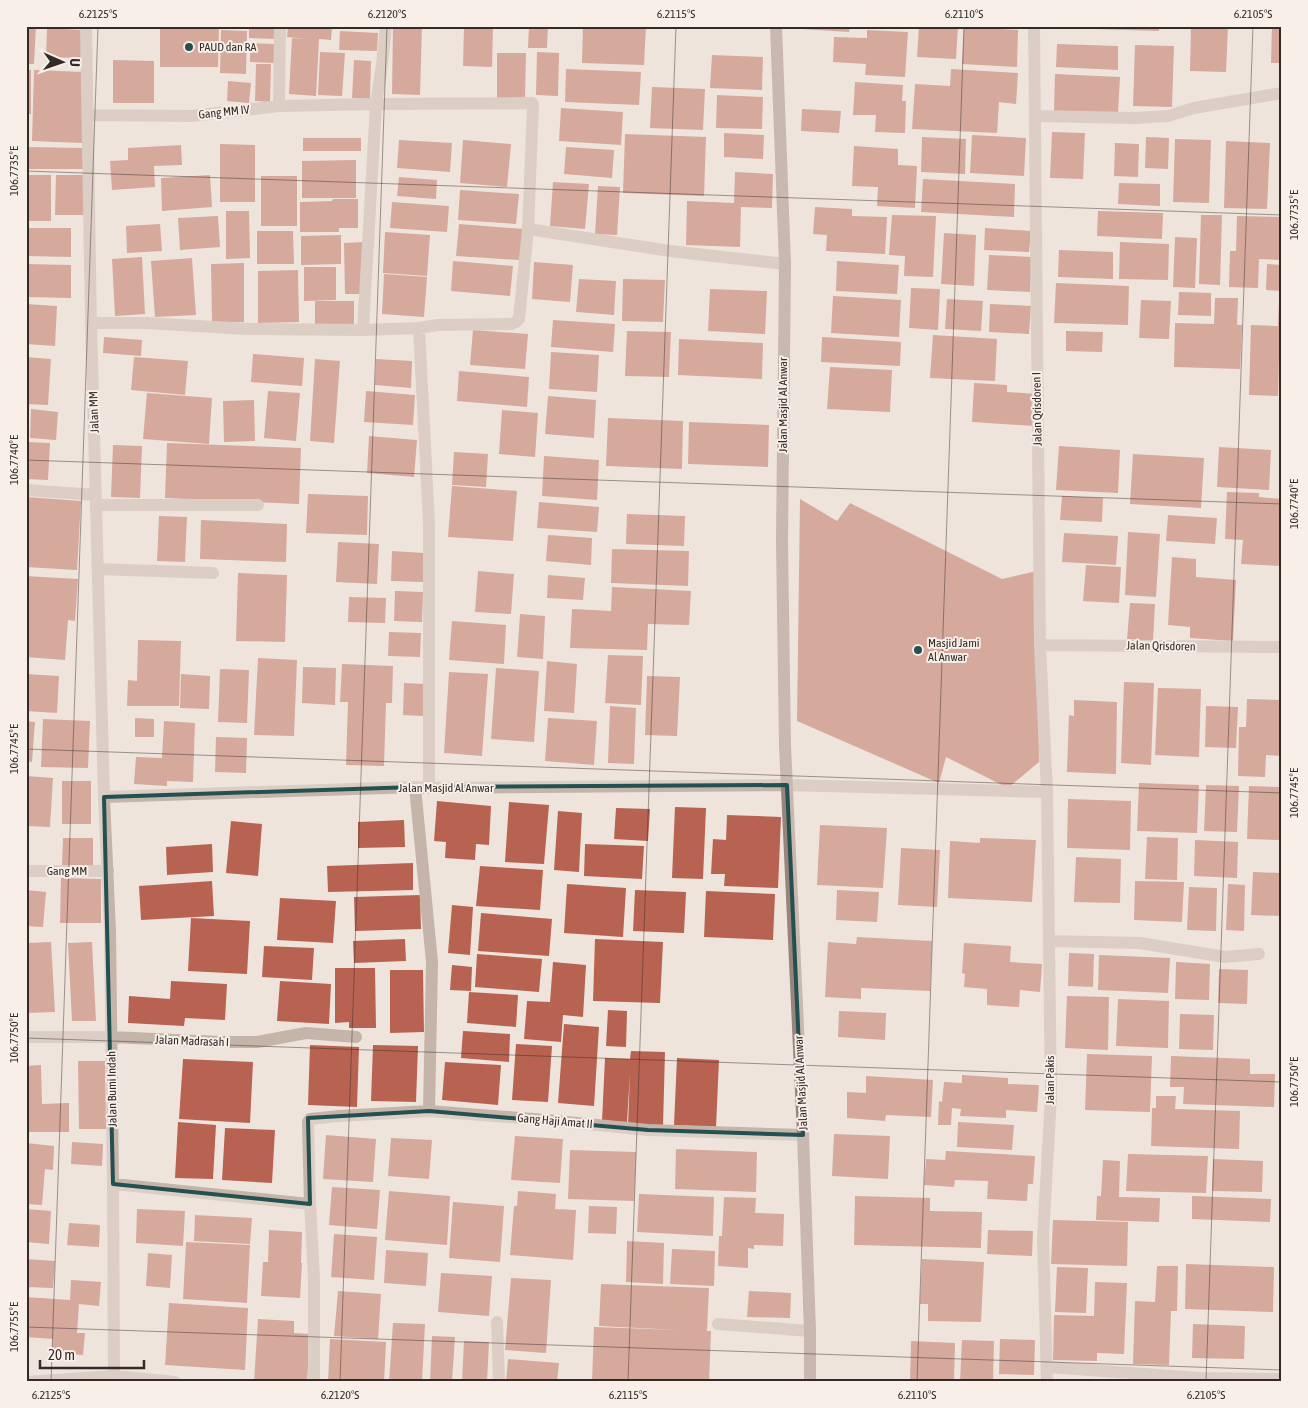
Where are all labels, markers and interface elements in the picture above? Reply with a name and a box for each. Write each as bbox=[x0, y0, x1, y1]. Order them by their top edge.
text: 6.2125°S bbox=[79, 7, 117, 21]
text: 6.2120°S bbox=[368, 7, 406, 21]
text: 6.2115°S bbox=[657, 7, 695, 21]
text: 6.2110°S bbox=[945, 7, 983, 21]
text: 6.2105°S bbox=[1234, 7, 1272, 21]
north arrow bbox=[38, 38, 88, 88]
place label: PAUD dan RA bbox=[199, 40, 256, 54]
marker: PAUD dan RA bbox=[183, 41, 195, 53]
text: U bbox=[67, 58, 83, 67]
street label: Gang MM IV bbox=[198, 102, 250, 122]
text: 106.7735°E bbox=[7, 146, 21, 196]
text: 106.7735°E bbox=[1287, 190, 1301, 240]
street label: Jalan Masjid Al Anwar bbox=[776, 357, 790, 452]
street label: Jalan Qrisdoren I bbox=[1029, 372, 1045, 446]
street label: Jalan MM bbox=[86, 391, 102, 433]
text: 106.7740°E bbox=[7, 435, 21, 485]
text: 106.7740°E bbox=[1287, 479, 1301, 529]
place label: Masjid Jami Al Anwar bbox=[928, 636, 980, 664]
street label: Jalan Qrisdoren bbox=[1126, 638, 1196, 654]
marker: Masjid Jami Al Anwar bbox=[912, 644, 924, 656]
text: 106.7745°E bbox=[7, 724, 21, 774]
text: 106.7745°E bbox=[1287, 768, 1301, 818]
street label: Jalan Masjid Al Anwar bbox=[399, 781, 494, 795]
street label: Gang MM bbox=[47, 864, 87, 878]
text: 106.7750°E bbox=[7, 1013, 21, 1063]
street label: Jalan Madrasah I bbox=[155, 1033, 229, 1049]
street label: Jalan Masjid Al Anwar bbox=[792, 1035, 810, 1131]
street label: Jalan Bumi Indah bbox=[104, 1051, 120, 1127]
street label: Jalan Pakis bbox=[1043, 1056, 1057, 1104]
text: 106.7750°E bbox=[1287, 1057, 1301, 1107]
street label: Gang Haji Amat II bbox=[517, 1111, 593, 1131]
text: 106.7755°E bbox=[7, 1302, 21, 1352]
scale bar bbox=[40, 1338, 144, 1370]
text: 20 m bbox=[48, 1346, 75, 1363]
text: 6.2125°S bbox=[32, 1388, 70, 1402]
text: 6.2120°S bbox=[321, 1388, 359, 1402]
text: 6.2115°S bbox=[609, 1388, 647, 1402]
text: 6.2110°S bbox=[898, 1388, 936, 1402]
text: 6.2105°S bbox=[1187, 1388, 1225, 1402]

